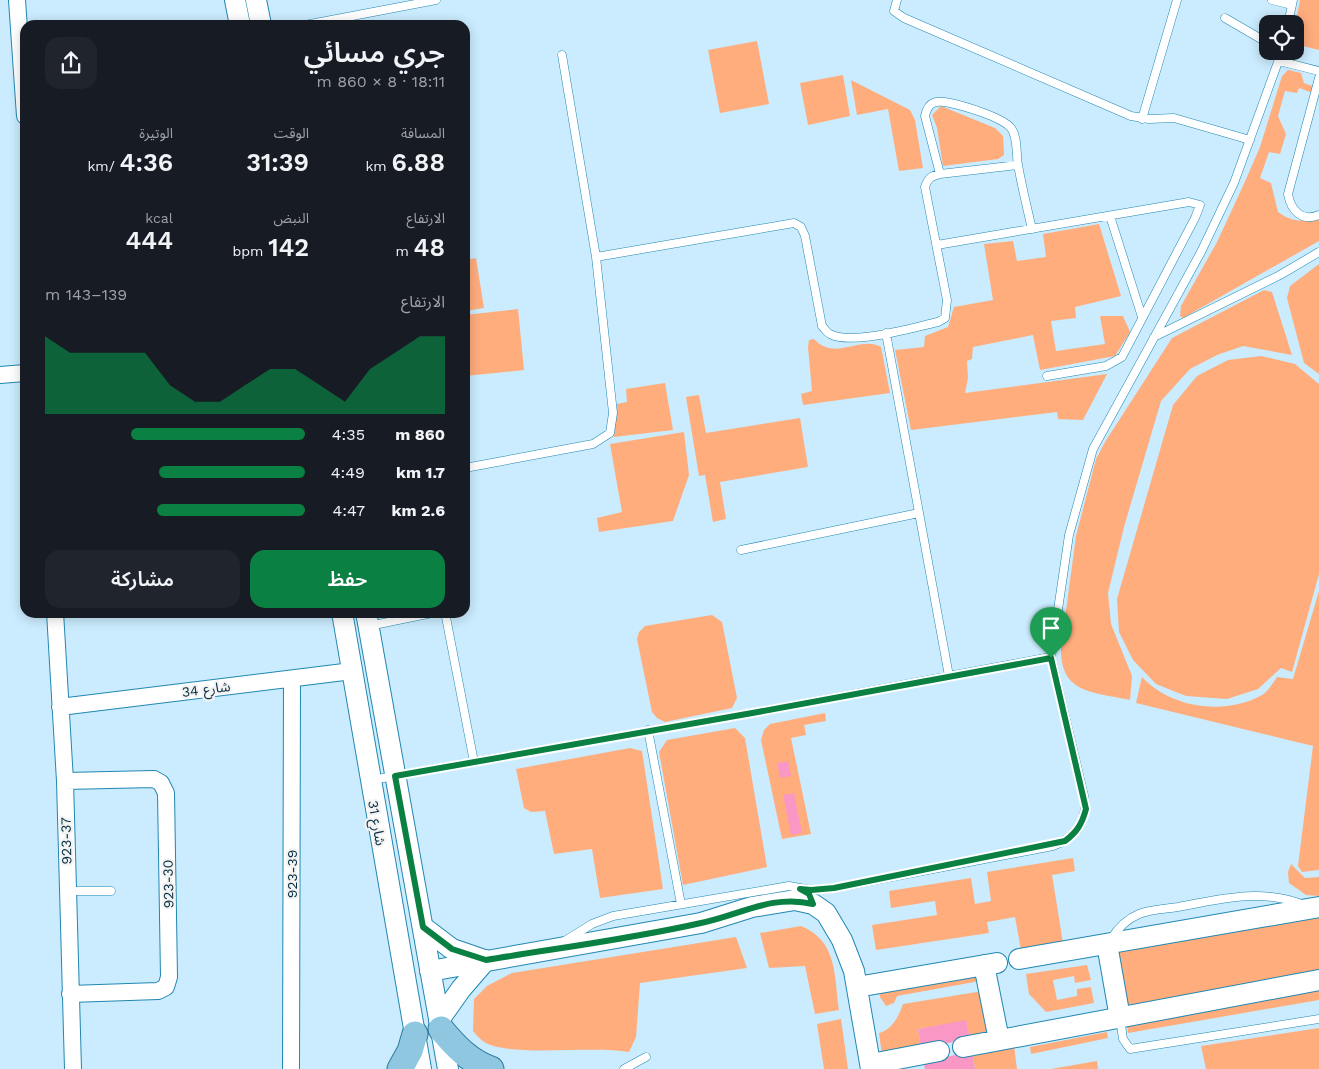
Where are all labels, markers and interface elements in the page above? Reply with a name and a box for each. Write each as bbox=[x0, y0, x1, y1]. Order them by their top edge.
map controls bbox=[1259, 15, 1304, 60]
button: locate bbox=[1259, 15, 1304, 60]
text: جري مسائي bbox=[304, 36, 445, 69]
button: share bbox=[45, 37, 97, 89]
text: 18:11 · 8 × 860 m bbox=[316, 72, 445, 91]
text: الوتيرة bbox=[139, 125, 173, 141]
text: الوقت bbox=[274, 125, 309, 141]
text: المسافة bbox=[401, 125, 445, 141]
text: 4:36 bbox=[120, 148, 173, 177]
text: 31:39 bbox=[246, 148, 309, 177]
text: 6.88 bbox=[391, 148, 445, 177]
text: /km bbox=[87, 158, 120, 174]
text: km bbox=[365, 158, 391, 174]
text: kcal bbox=[145, 210, 173, 226]
text: النبض bbox=[273, 210, 309, 226]
text: الارتفاع bbox=[407, 210, 445, 226]
text: 444 bbox=[126, 226, 173, 255]
text: 142 bbox=[268, 233, 309, 262]
text: 48 bbox=[414, 233, 445, 262]
text: bpm bbox=[233, 243, 268, 259]
text: m bbox=[395, 243, 414, 259]
text: 139–143 m bbox=[45, 285, 127, 304]
text: الارتفاع bbox=[401, 292, 445, 311]
text: 4:35 bbox=[332, 425, 365, 444]
text: 860 m bbox=[395, 425, 445, 444]
text: 4:49 bbox=[331, 463, 365, 482]
text: 1.7 km bbox=[396, 463, 445, 482]
text: 4:47 bbox=[333, 501, 365, 520]
text: 2.6 km bbox=[391, 501, 445, 520]
button: مشاركة bbox=[45, 550, 240, 608]
button: حفظ bbox=[250, 550, 445, 608]
pin bbox=[1030, 607, 1072, 658]
icon: arrive bbox=[1037, 614, 1065, 642]
street label: شارع 34 bbox=[181, 678, 232, 703]
street label: شارع 31 bbox=[362, 799, 389, 847]
street label: 923-37 bbox=[58, 817, 74, 865]
street label: 923-39 bbox=[284, 850, 300, 898]
street label: 923-30 bbox=[160, 859, 176, 909]

